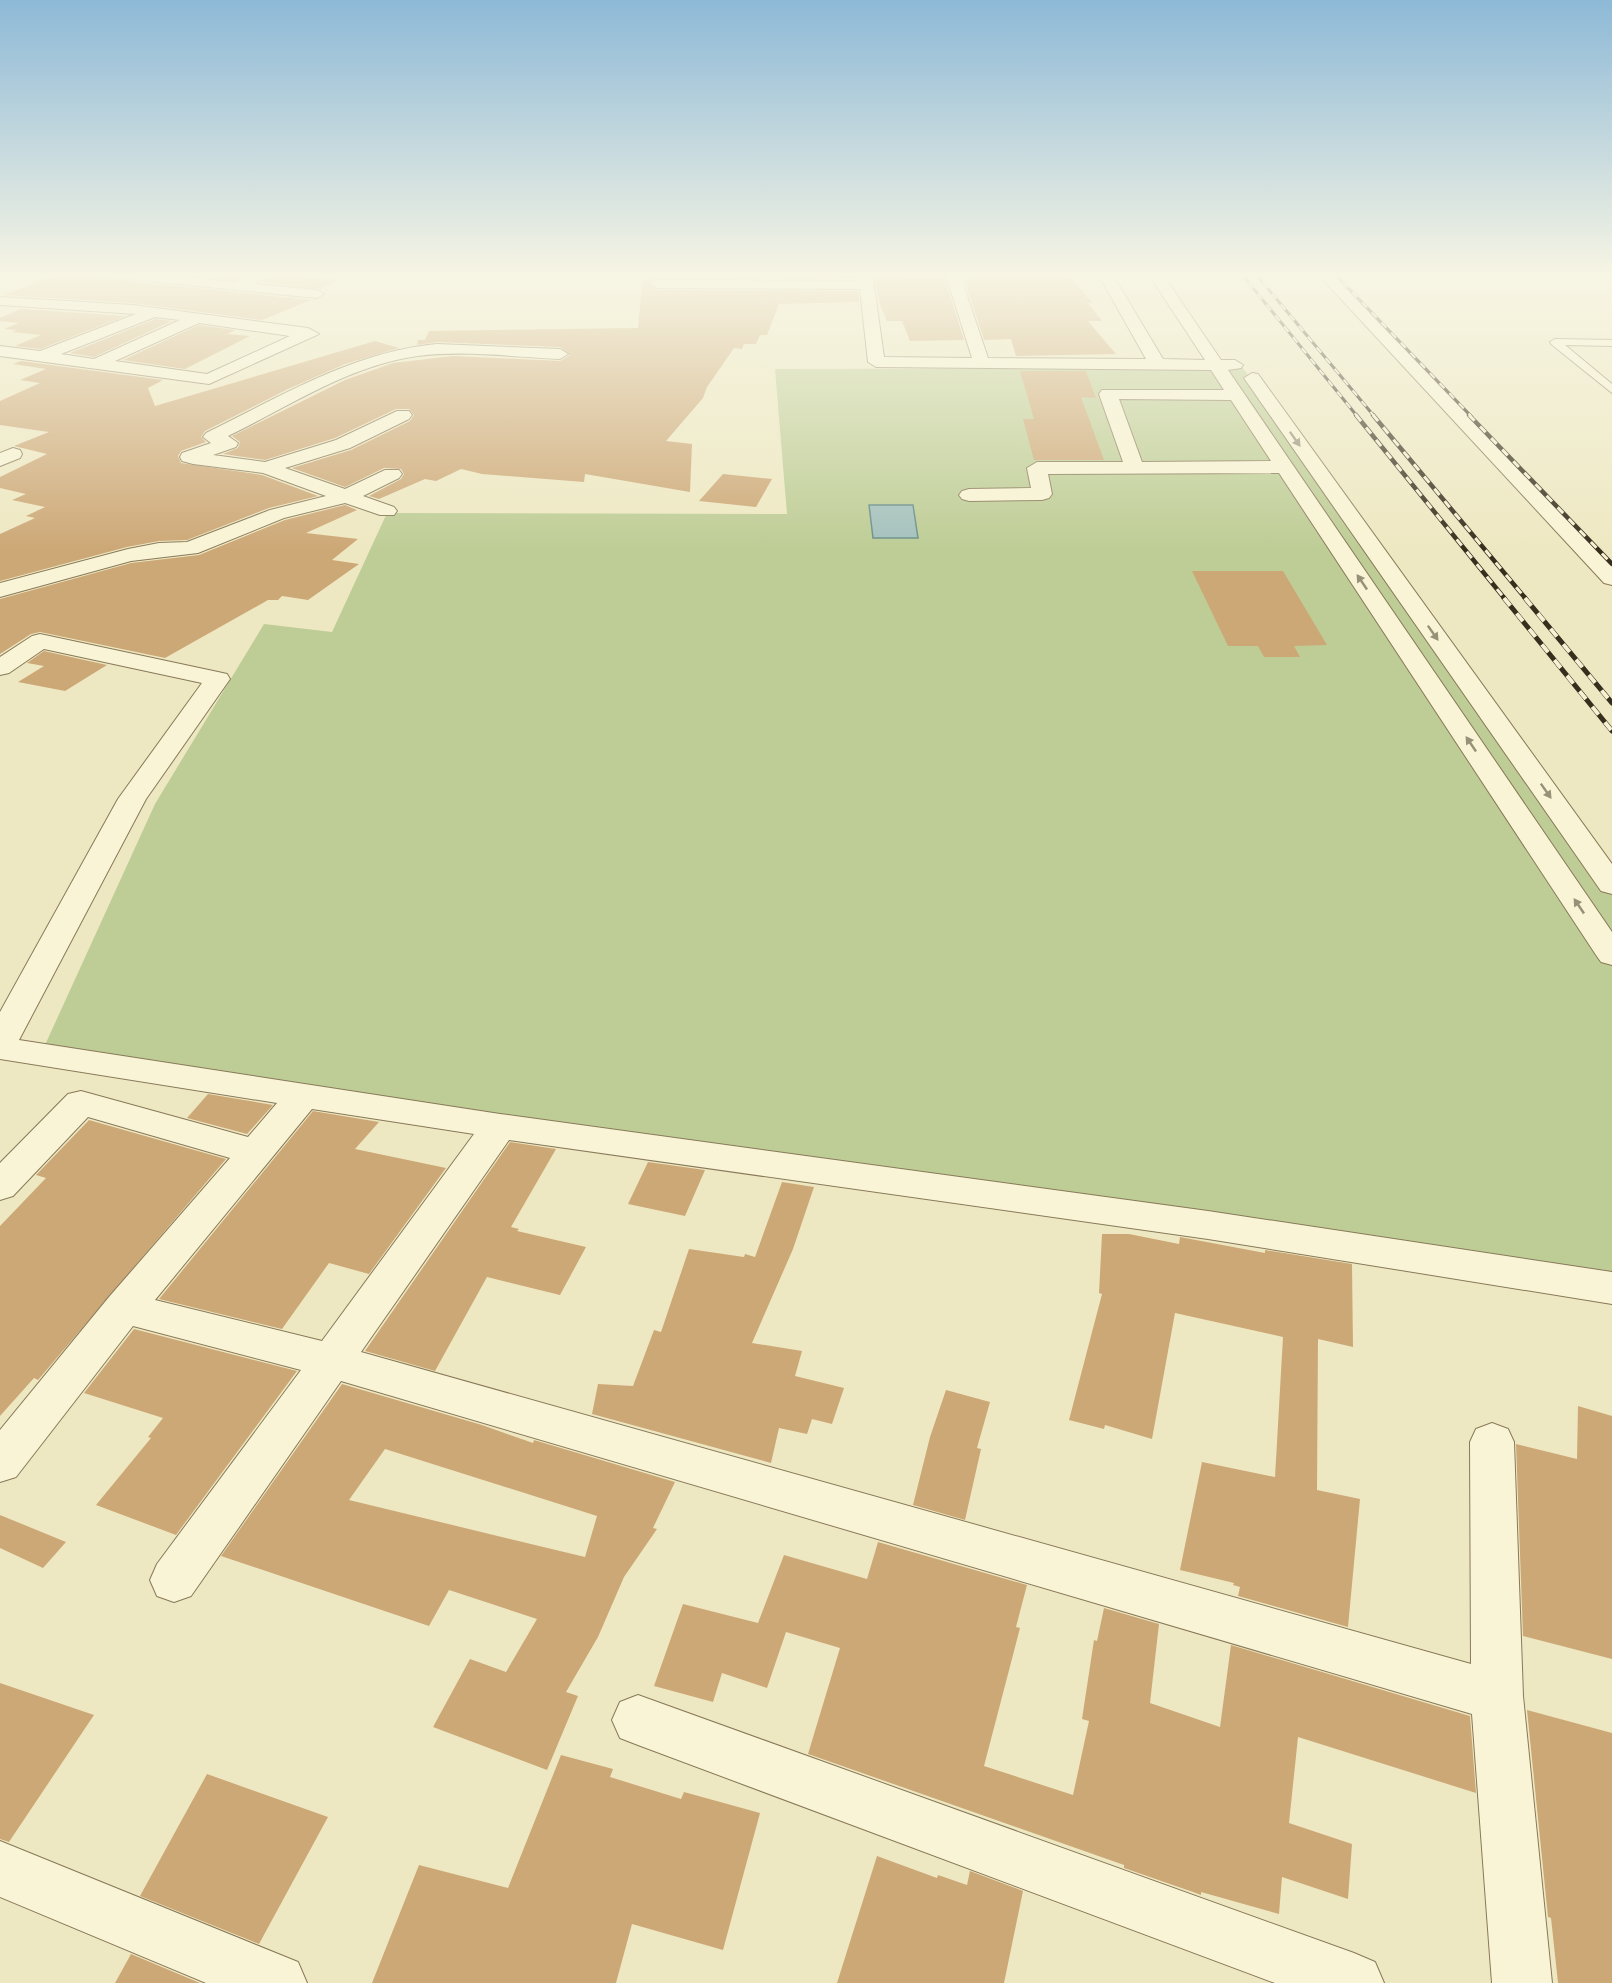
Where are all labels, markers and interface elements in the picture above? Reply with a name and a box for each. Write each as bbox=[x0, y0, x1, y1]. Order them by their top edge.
one-way arrow bbox=[1289, 431, 1301, 447]
one-way arrow bbox=[1357, 574, 1368, 591]
one-way arrow bbox=[1427, 624, 1439, 640]
one-way arrow bbox=[1465, 737, 1477, 753]
one-way arrow bbox=[1539, 784, 1551, 799]
one-way arrow bbox=[1574, 898, 1585, 915]

